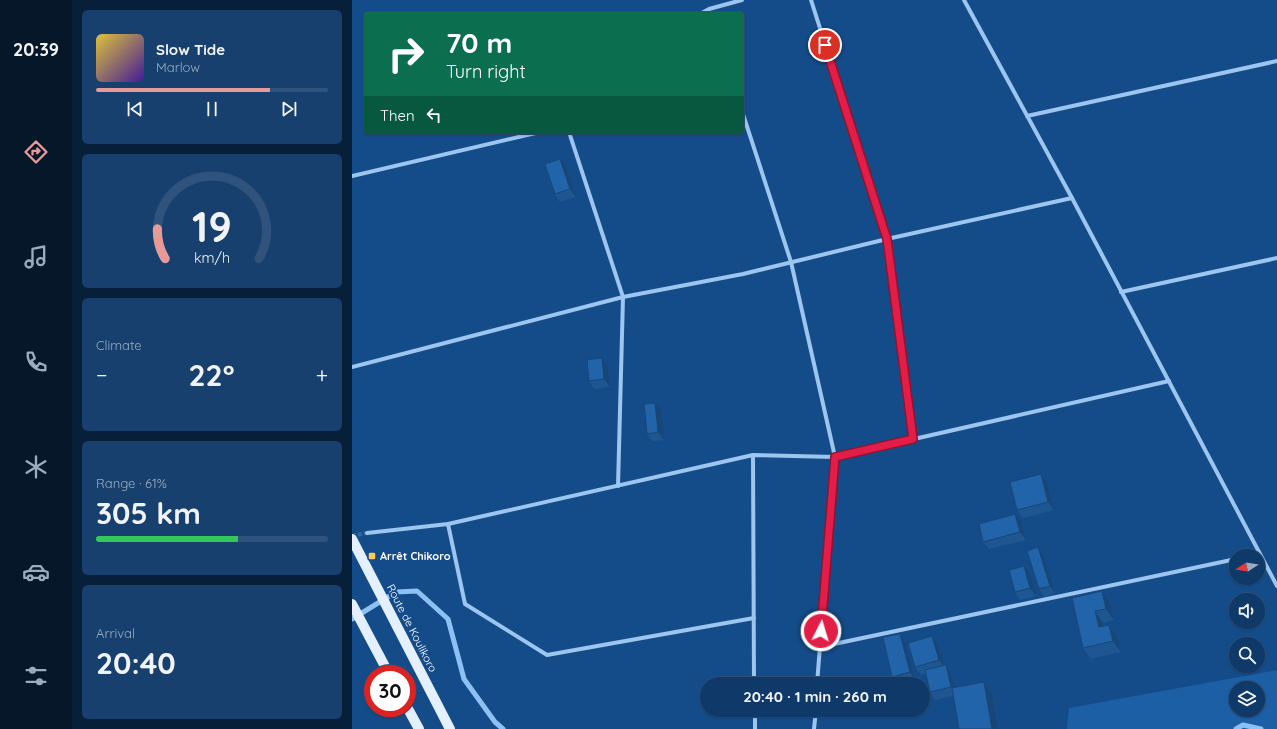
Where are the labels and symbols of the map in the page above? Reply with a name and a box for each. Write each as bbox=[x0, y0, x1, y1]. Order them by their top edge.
pin bbox=[808, 28, 842, 62]
place label: Arrêt Chikoro bbox=[380, 549, 451, 563]
north arrow bbox=[1229, 549, 1265, 585]
marker: Arrêt Chikoro bbox=[367, 551, 377, 561]
street label: Route de Koulikoro bbox=[384, 582, 440, 675]
position arrow bbox=[800, 610, 842, 652]
speed limit sign: 30 bbox=[364, 665, 416, 717]

